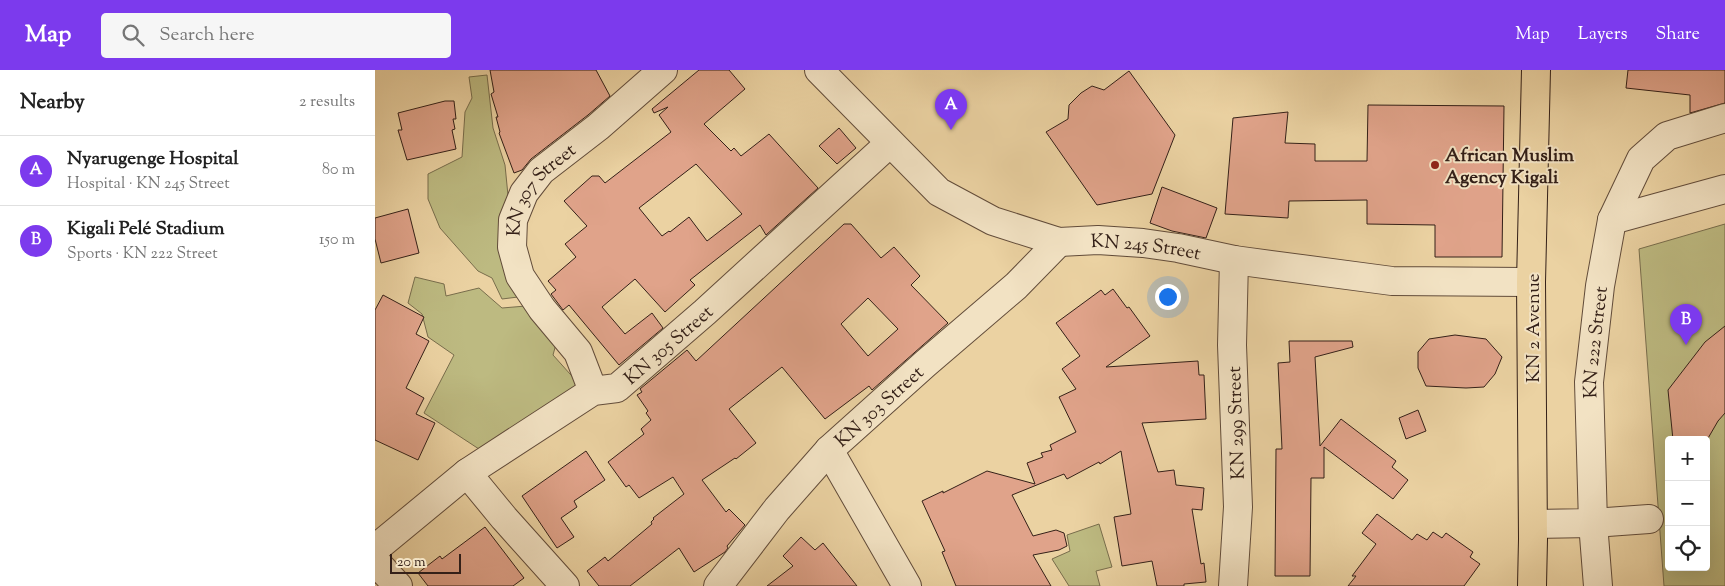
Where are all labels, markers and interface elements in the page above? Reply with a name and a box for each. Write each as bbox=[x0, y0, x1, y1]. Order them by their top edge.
search box bbox=[101, 13, 451, 58]
text: Map bbox=[25, 18, 71, 52]
icon: search bbox=[119, 21, 147, 49]
text: Search here bbox=[159, 22, 255, 49]
text: Map bbox=[1515, 22, 1550, 48]
text: Layers bbox=[1578, 22, 1628, 48]
text: Share bbox=[1656, 22, 1700, 48]
text: Nearby bbox=[20, 88, 85, 118]
pin: A bbox=[935, 89, 967, 130]
text: 2 results bbox=[299, 91, 355, 114]
street label: KN 307 Street bbox=[501, 138, 583, 237]
place label: African Muslim Agency Kigali bbox=[1445, 143, 1574, 192]
text: Nyarugenge Hospital bbox=[67, 146, 239, 173]
text: A bbox=[30, 159, 43, 182]
text: 80 m bbox=[322, 159, 355, 182]
marker: African Muslim Agency Kigali bbox=[1429, 159, 1441, 171]
text: Hospital · KN 245 Street bbox=[67, 173, 230, 196]
text: Kigali Pelé Stadium bbox=[67, 216, 225, 243]
text: B bbox=[31, 229, 41, 252]
text: 150 m bbox=[319, 229, 355, 252]
street label: KN 245 Street bbox=[1090, 229, 1204, 269]
text: Sports · KN 222 Street bbox=[67, 243, 218, 266]
street label: KN 2 Avenue bbox=[1521, 273, 1548, 383]
your location bbox=[1155, 284, 1181, 310]
street label: KN 222 Street bbox=[1578, 285, 1616, 399]
street label: KN 305 Street bbox=[619, 300, 721, 392]
pin: B bbox=[1670, 304, 1702, 345]
street label: KN 303 Street bbox=[830, 360, 931, 455]
street label: KN 299 Street bbox=[1222, 365, 1253, 480]
map controls bbox=[1665, 436, 1710, 571]
button: + bbox=[1665, 436, 1710, 481]
button: − bbox=[1665, 481, 1710, 526]
button: locate bbox=[1665, 526, 1710, 571]
scale bar bbox=[390, 551, 461, 574]
text: 20 m bbox=[397, 553, 426, 573]

